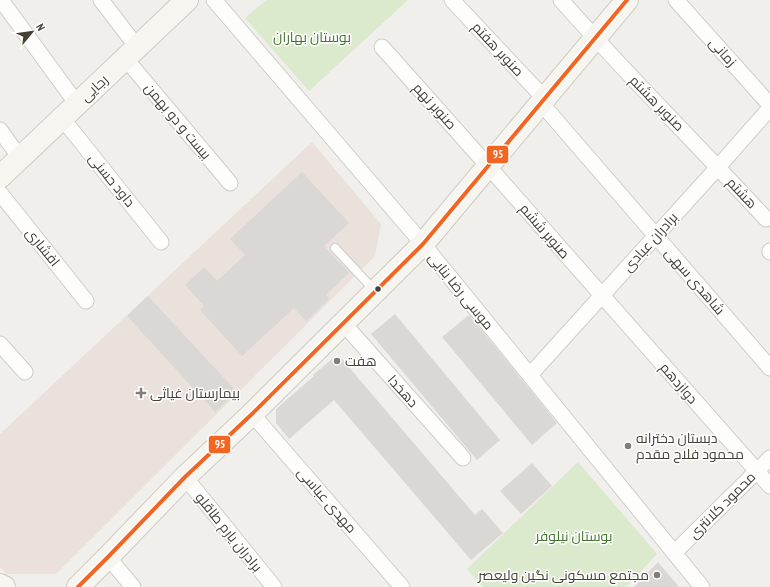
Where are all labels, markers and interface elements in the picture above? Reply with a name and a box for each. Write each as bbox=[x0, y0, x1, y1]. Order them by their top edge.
north arrow bbox=[12, 12, 52, 52]
street label: صنوبر هفتم bbox=[467, 18, 528, 81]
text: N bbox=[33, 21, 48, 33]
park label: بوستان بهاران bbox=[273, 28, 351, 46]
street label: زمانی bbox=[705, 34, 741, 70]
street label: رجایی bbox=[76, 71, 112, 105]
street label: صنوبر هشتم bbox=[625, 71, 688, 136]
street label: بیست و دو بهمن bbox=[141, 79, 215, 163]
street label: صنوبر نهم bbox=[409, 79, 461, 134]
line badge: 95 bbox=[486, 145, 509, 164]
text: 95 bbox=[493, 147, 503, 161]
street label: داود حسنی bbox=[85, 149, 139, 211]
street label: هشتم bbox=[722, 174, 761, 213]
street label: صنوبر ششم bbox=[515, 200, 574, 263]
street label: برادران عبادی bbox=[619, 208, 681, 276]
street label: افشاری bbox=[22, 224, 64, 270]
street label: شاهدی سهی bbox=[661, 244, 729, 318]
street label: موسی رضا بنایی bbox=[424, 249, 498, 333]
unlabelled marker bbox=[373, 284, 383, 294]
place label: هفت bbox=[345, 352, 377, 370]
marker: هفت bbox=[332, 356, 342, 366]
street label: دوازدهم bbox=[655, 359, 702, 408]
street label: دهخدا bbox=[384, 371, 422, 411]
place label: بیمارستان غیاثی bbox=[150, 384, 240, 402]
marker: بیمارستان غیاثی bbox=[135, 387, 147, 399]
place label: دبستان دخترانه محمود فلاح مقدم bbox=[636, 429, 744, 464]
line badge: 95 bbox=[208, 435, 231, 454]
text: 95 bbox=[215, 437, 225, 451]
marker: دبستان دخترانه محمود فلاح مقدم bbox=[623, 441, 633, 451]
street label: مهدی عباسی bbox=[293, 463, 361, 537]
street label: محمود کلانتری bbox=[685, 468, 759, 542]
street label: برادران یارم طاقلو bbox=[191, 489, 266, 576]
park label: بوستان نیلوفر bbox=[535, 527, 612, 545]
place label: مجتمع مسکونی نگین ولیعصر bbox=[477, 566, 649, 584]
marker: مجتمع مسکونی نگین ولیعصر bbox=[652, 570, 662, 580]

